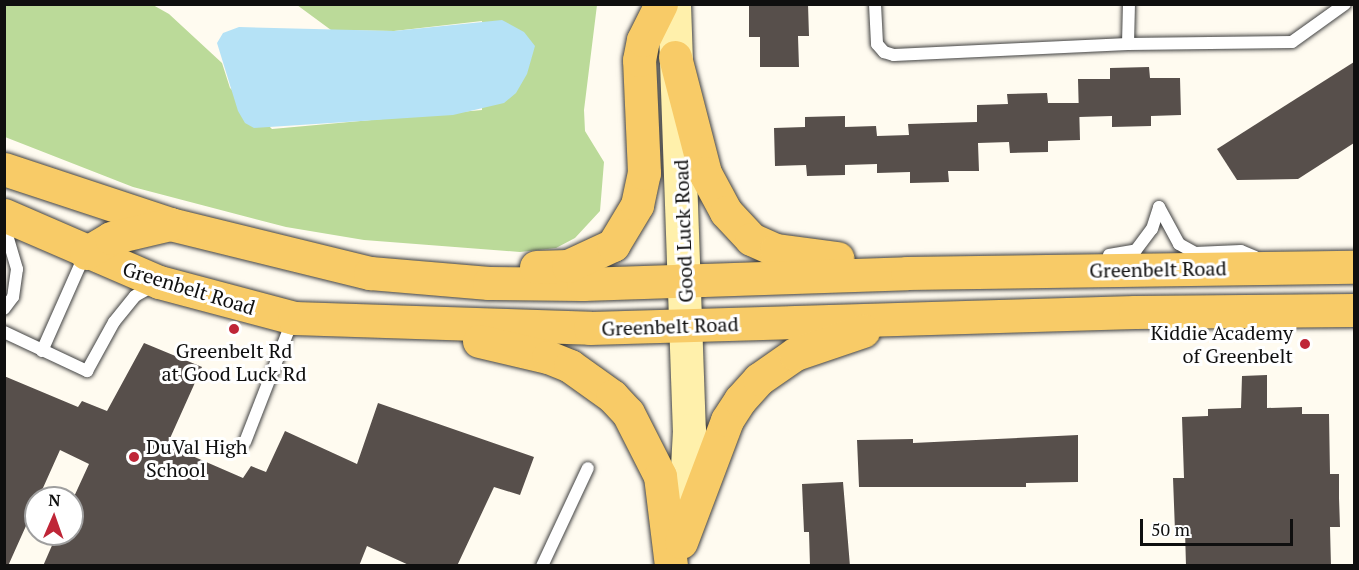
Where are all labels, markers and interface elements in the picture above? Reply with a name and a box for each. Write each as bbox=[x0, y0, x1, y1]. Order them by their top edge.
street label: Good Luck Road bbox=[669, 159, 697, 303]
street label: Greenbelt Road bbox=[120, 256, 258, 320]
street label: Greenbelt Road bbox=[1089, 256, 1227, 282]
street label: Greenbelt Road bbox=[601, 312, 739, 340]
place label: Kiddie Academy of Greenbelt bbox=[1150, 320, 1293, 367]
marker: Greenbelt Rd at Good Luck Rd bbox=[227, 322, 241, 336]
marker: Kiddie Academy of Greenbelt bbox=[1298, 337, 1312, 351]
place label: Greenbelt Rd at Good Luck Rd bbox=[161, 338, 307, 385]
place label: DuVal High School bbox=[146, 434, 248, 481]
marker: DuVal High School bbox=[127, 450, 141, 464]
north arrow bbox=[24, 486, 84, 546]
text: N bbox=[48, 489, 61, 511]
scale bar bbox=[1143, 507, 1296, 545]
text: 50 m bbox=[1151, 517, 1190, 541]

